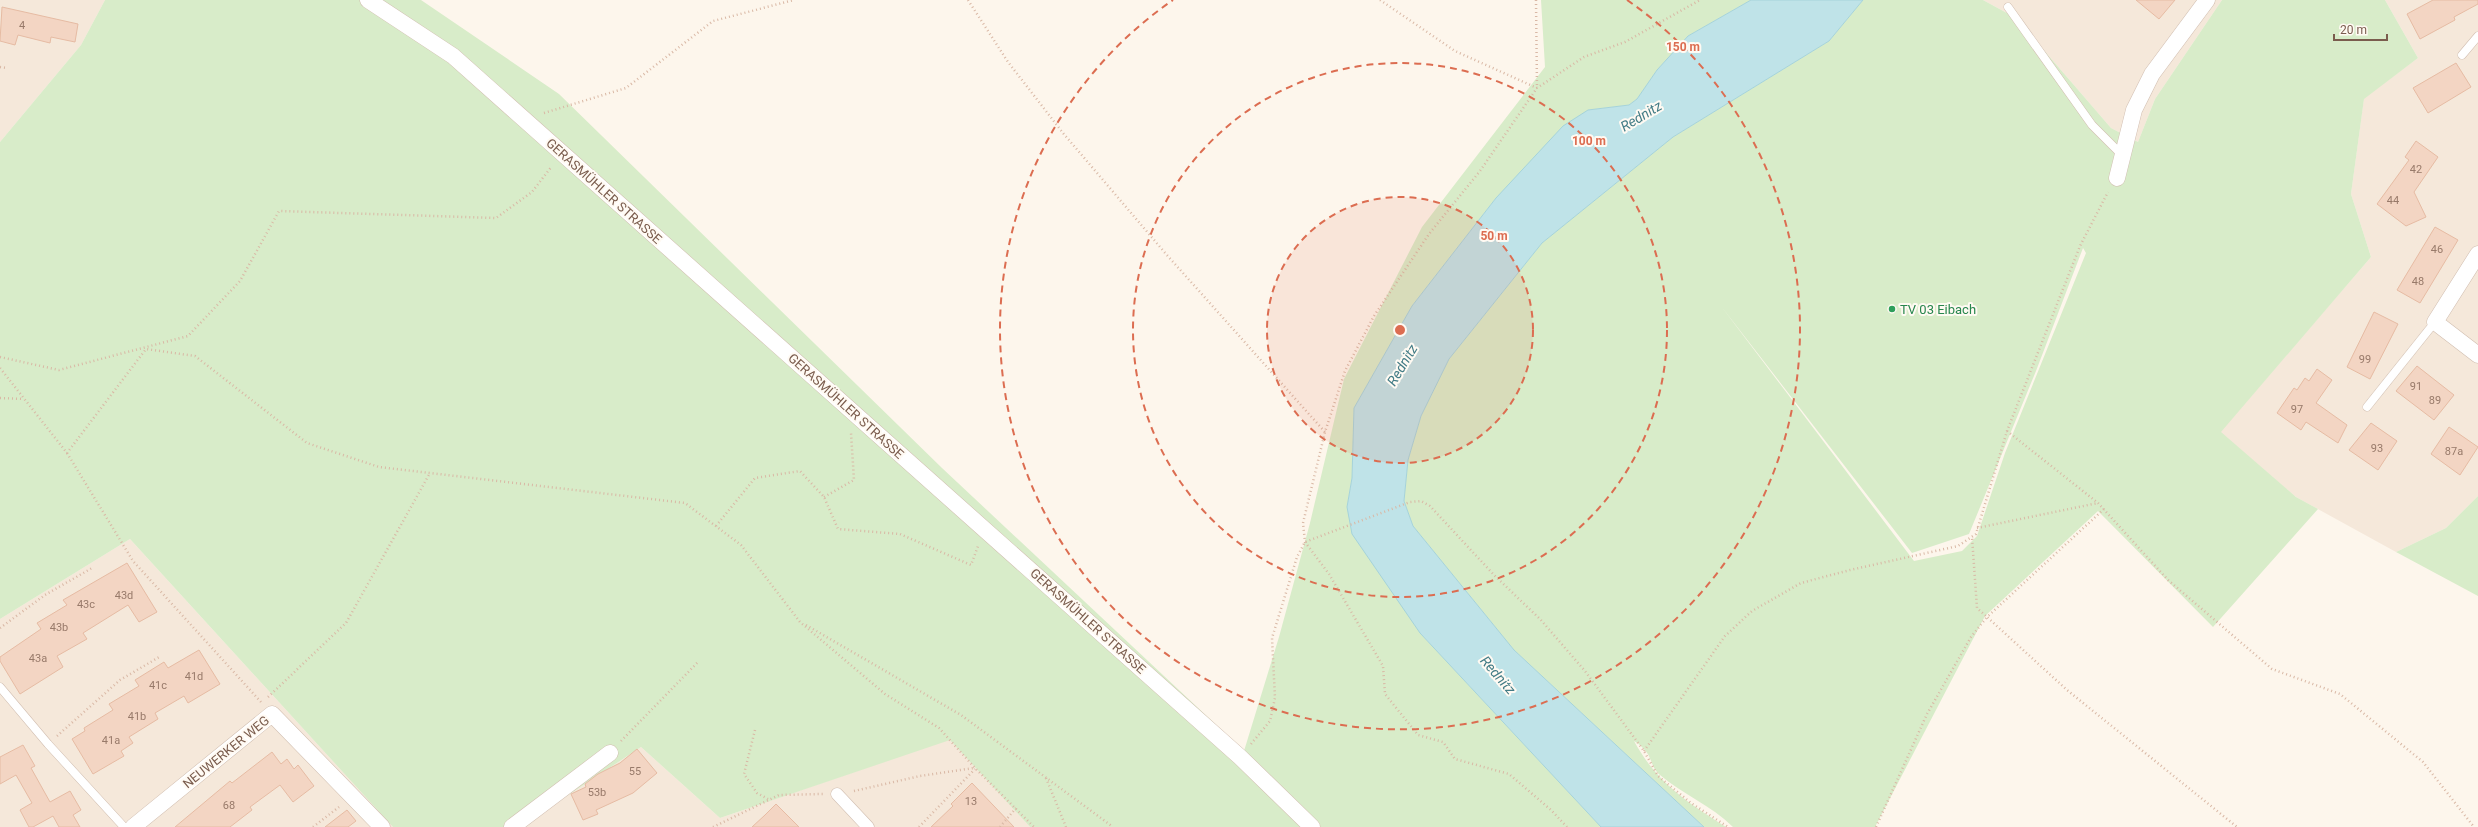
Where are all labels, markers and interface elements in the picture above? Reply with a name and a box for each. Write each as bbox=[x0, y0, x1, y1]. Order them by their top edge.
scale bar bbox=[2334, 16, 2387, 42]
house number: 4 bbox=[19, 19, 25, 32]
text: 20 m bbox=[2340, 23, 2367, 37]
text: 150 m bbox=[1666, 40, 1700, 54]
water label: Rednitz bbox=[1617, 97, 1665, 135]
text: 100 m bbox=[1572, 134, 1606, 148]
street label: GERASMÜHLER STRASSE bbox=[543, 135, 665, 247]
house number: 42 bbox=[2410, 163, 2422, 176]
house number: 44 bbox=[2387, 194, 2399, 207]
text: 50 m bbox=[1480, 229, 1508, 243]
house number: 46 bbox=[2431, 243, 2443, 256]
house number: 48 bbox=[2412, 275, 2424, 288]
place label: TV 03 Eibach bbox=[1900, 302, 1976, 317]
marker: TV 03 Eibach bbox=[1887, 304, 1897, 314]
centre of rings bbox=[1393, 323, 1407, 337]
water label: Rednitz bbox=[1383, 341, 1421, 389]
street label: GERASMÜHLER STRASSE bbox=[785, 350, 907, 462]
house number: 99 bbox=[2359, 353, 2371, 366]
house number: 91 bbox=[2410, 380, 2422, 393]
house number: 89 bbox=[2429, 394, 2441, 407]
house number: 97 bbox=[2291, 403, 2303, 416]
house number: 93 bbox=[2371, 442, 2383, 455]
house number: 87a bbox=[2445, 445, 2463, 458]
street label: GERASMÜHLER STRASSE bbox=[1027, 565, 1149, 677]
house number: 43d bbox=[115, 589, 133, 602]
house number: 43c bbox=[77, 598, 95, 611]
house number: 43b bbox=[50, 621, 68, 634]
house number: 43a bbox=[29, 652, 47, 665]
water label: Rednitz bbox=[1477, 653, 1519, 697]
house number: 41d bbox=[185, 670, 203, 683]
house number: 41c bbox=[149, 679, 167, 692]
house number: 41b bbox=[128, 710, 146, 723]
street label: NEUWERKER WEG bbox=[180, 713, 272, 791]
house number: 41a bbox=[102, 734, 120, 747]
house number: 55 bbox=[629, 765, 641, 778]
house number: 53b bbox=[588, 786, 606, 799]
house number: 13 bbox=[965, 795, 977, 808]
house number: 68 bbox=[223, 799, 235, 812]

